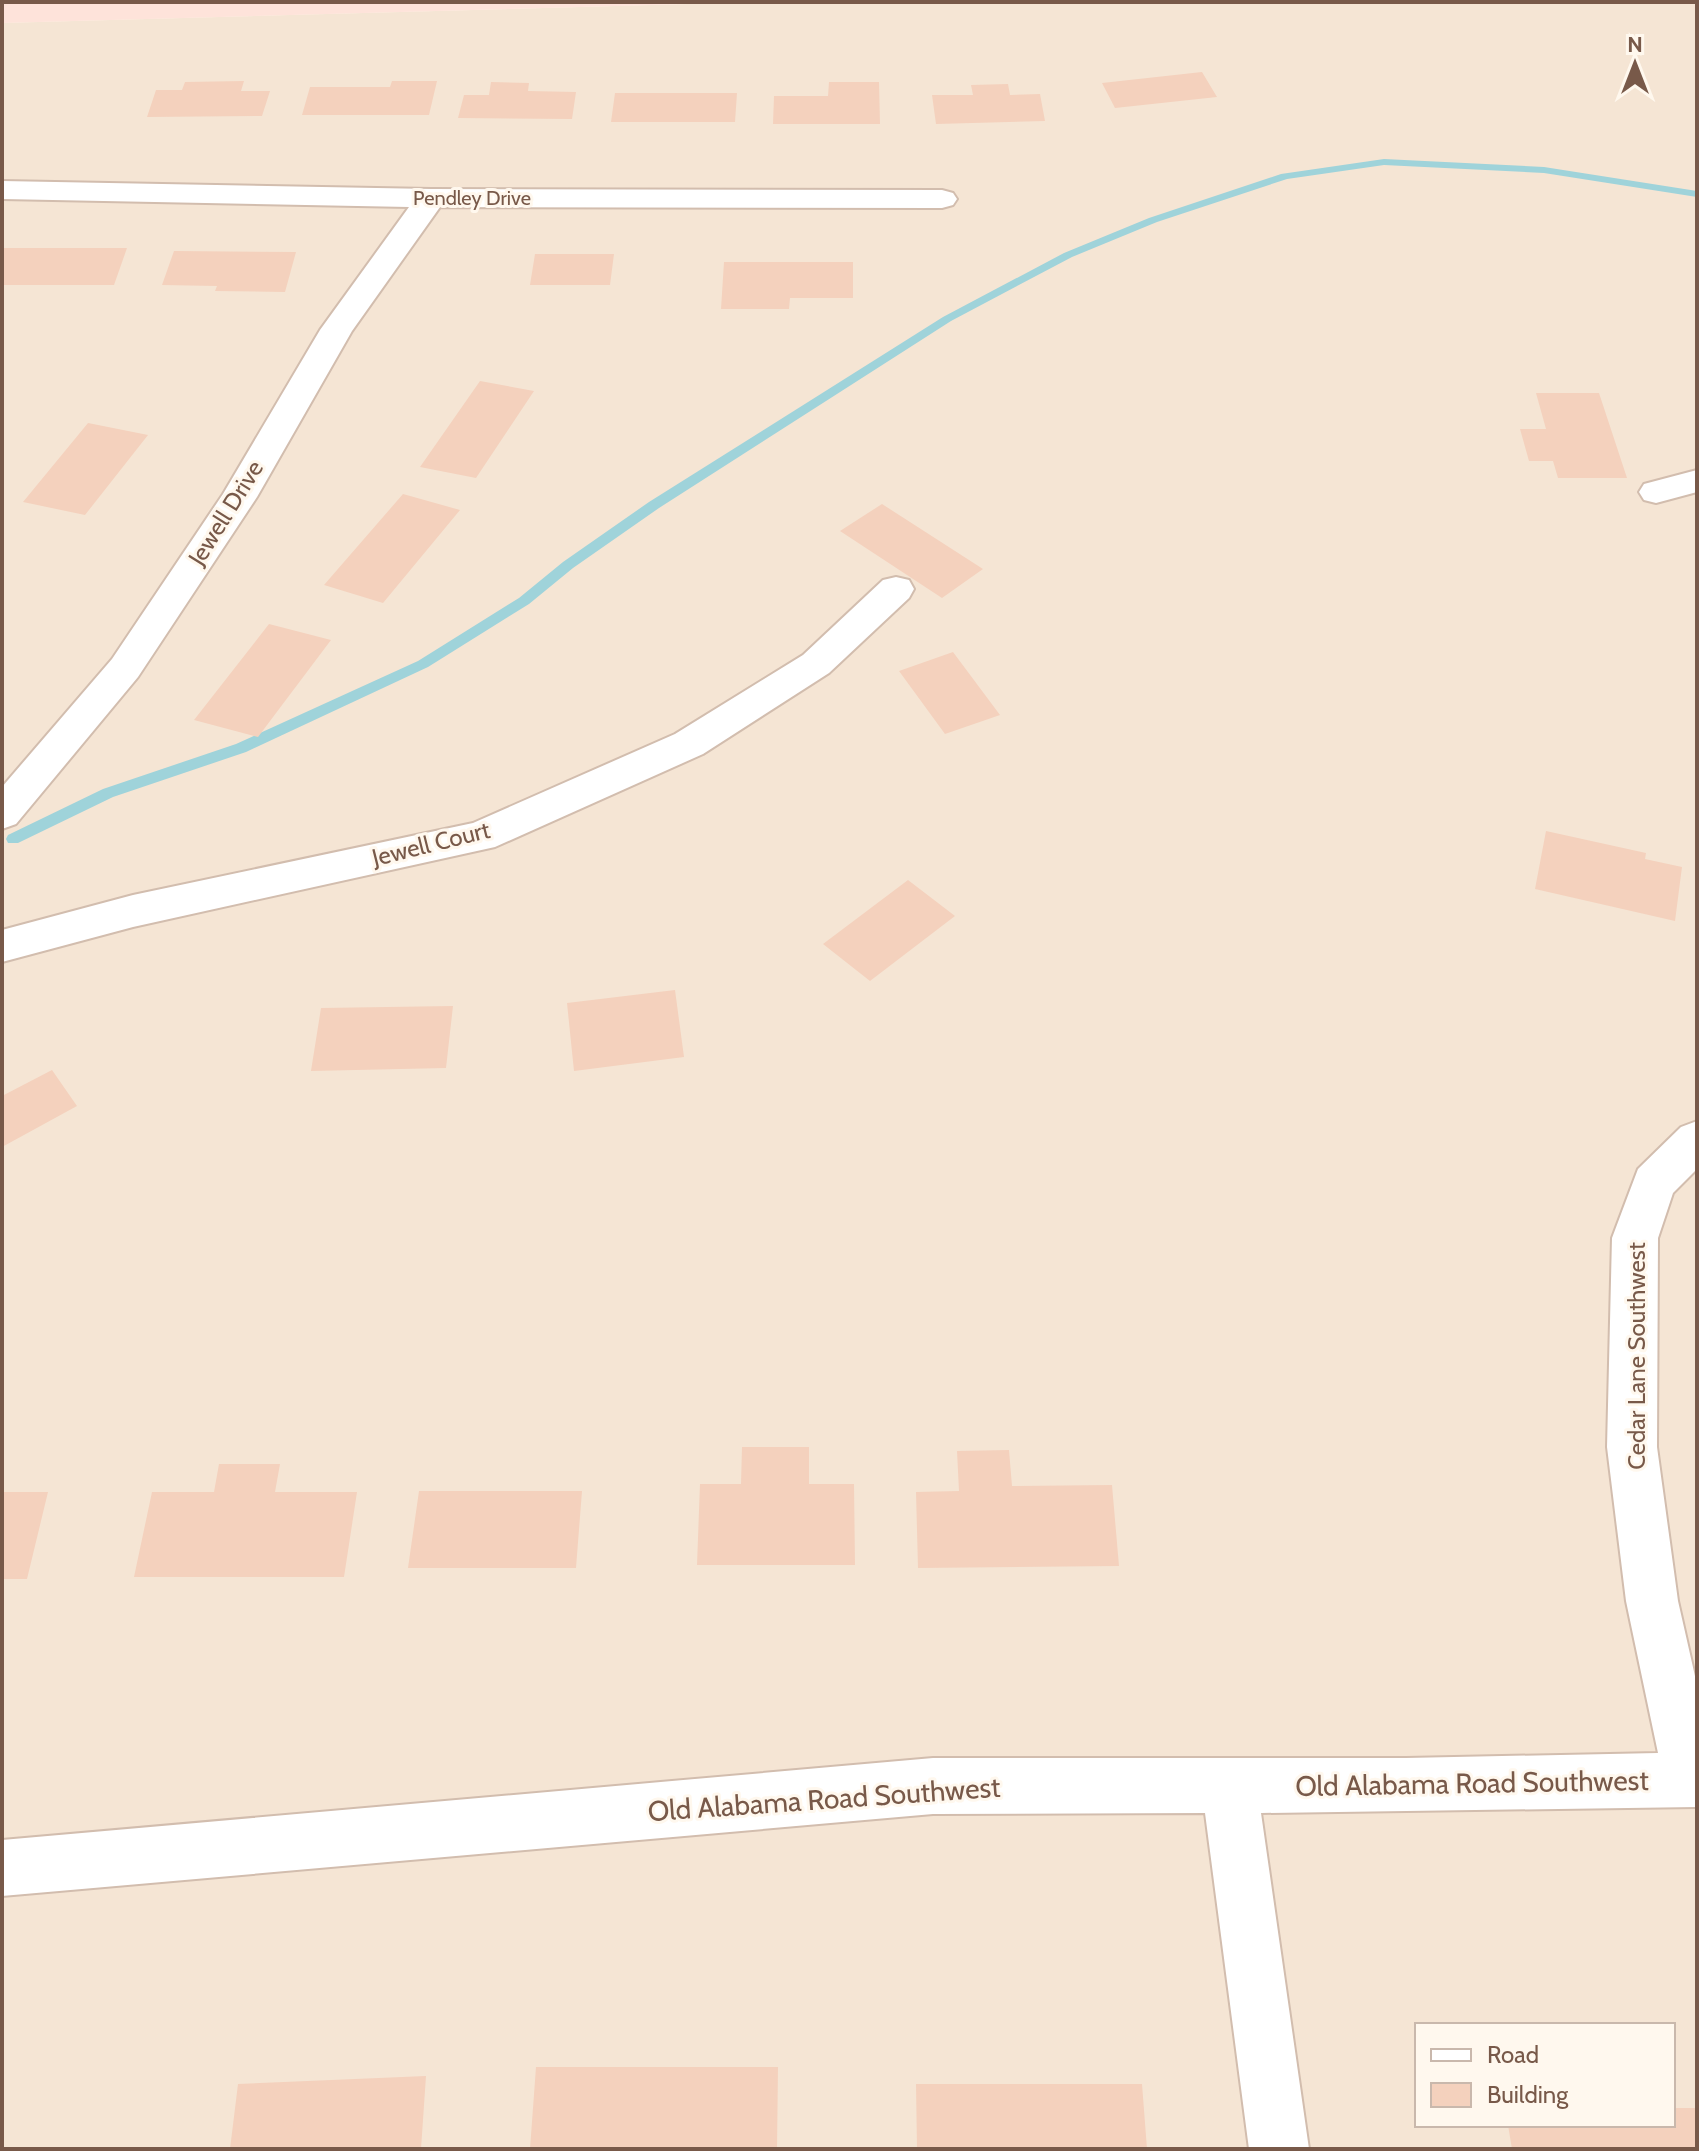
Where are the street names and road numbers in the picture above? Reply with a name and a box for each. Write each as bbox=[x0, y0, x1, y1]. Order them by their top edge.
street label: Pendley Drive bbox=[413, 186, 531, 210]
street label: Jewell Drive bbox=[181, 455, 269, 571]
street label: Jewell Court bbox=[368, 815, 493, 872]
street label: Cedar Lane Southwest bbox=[1622, 1242, 1651, 1470]
street label: Old Alabama Road Southwest bbox=[1295, 1763, 1649, 1803]
street label: Old Alabama Road Southwest bbox=[647, 1770, 1001, 1828]

